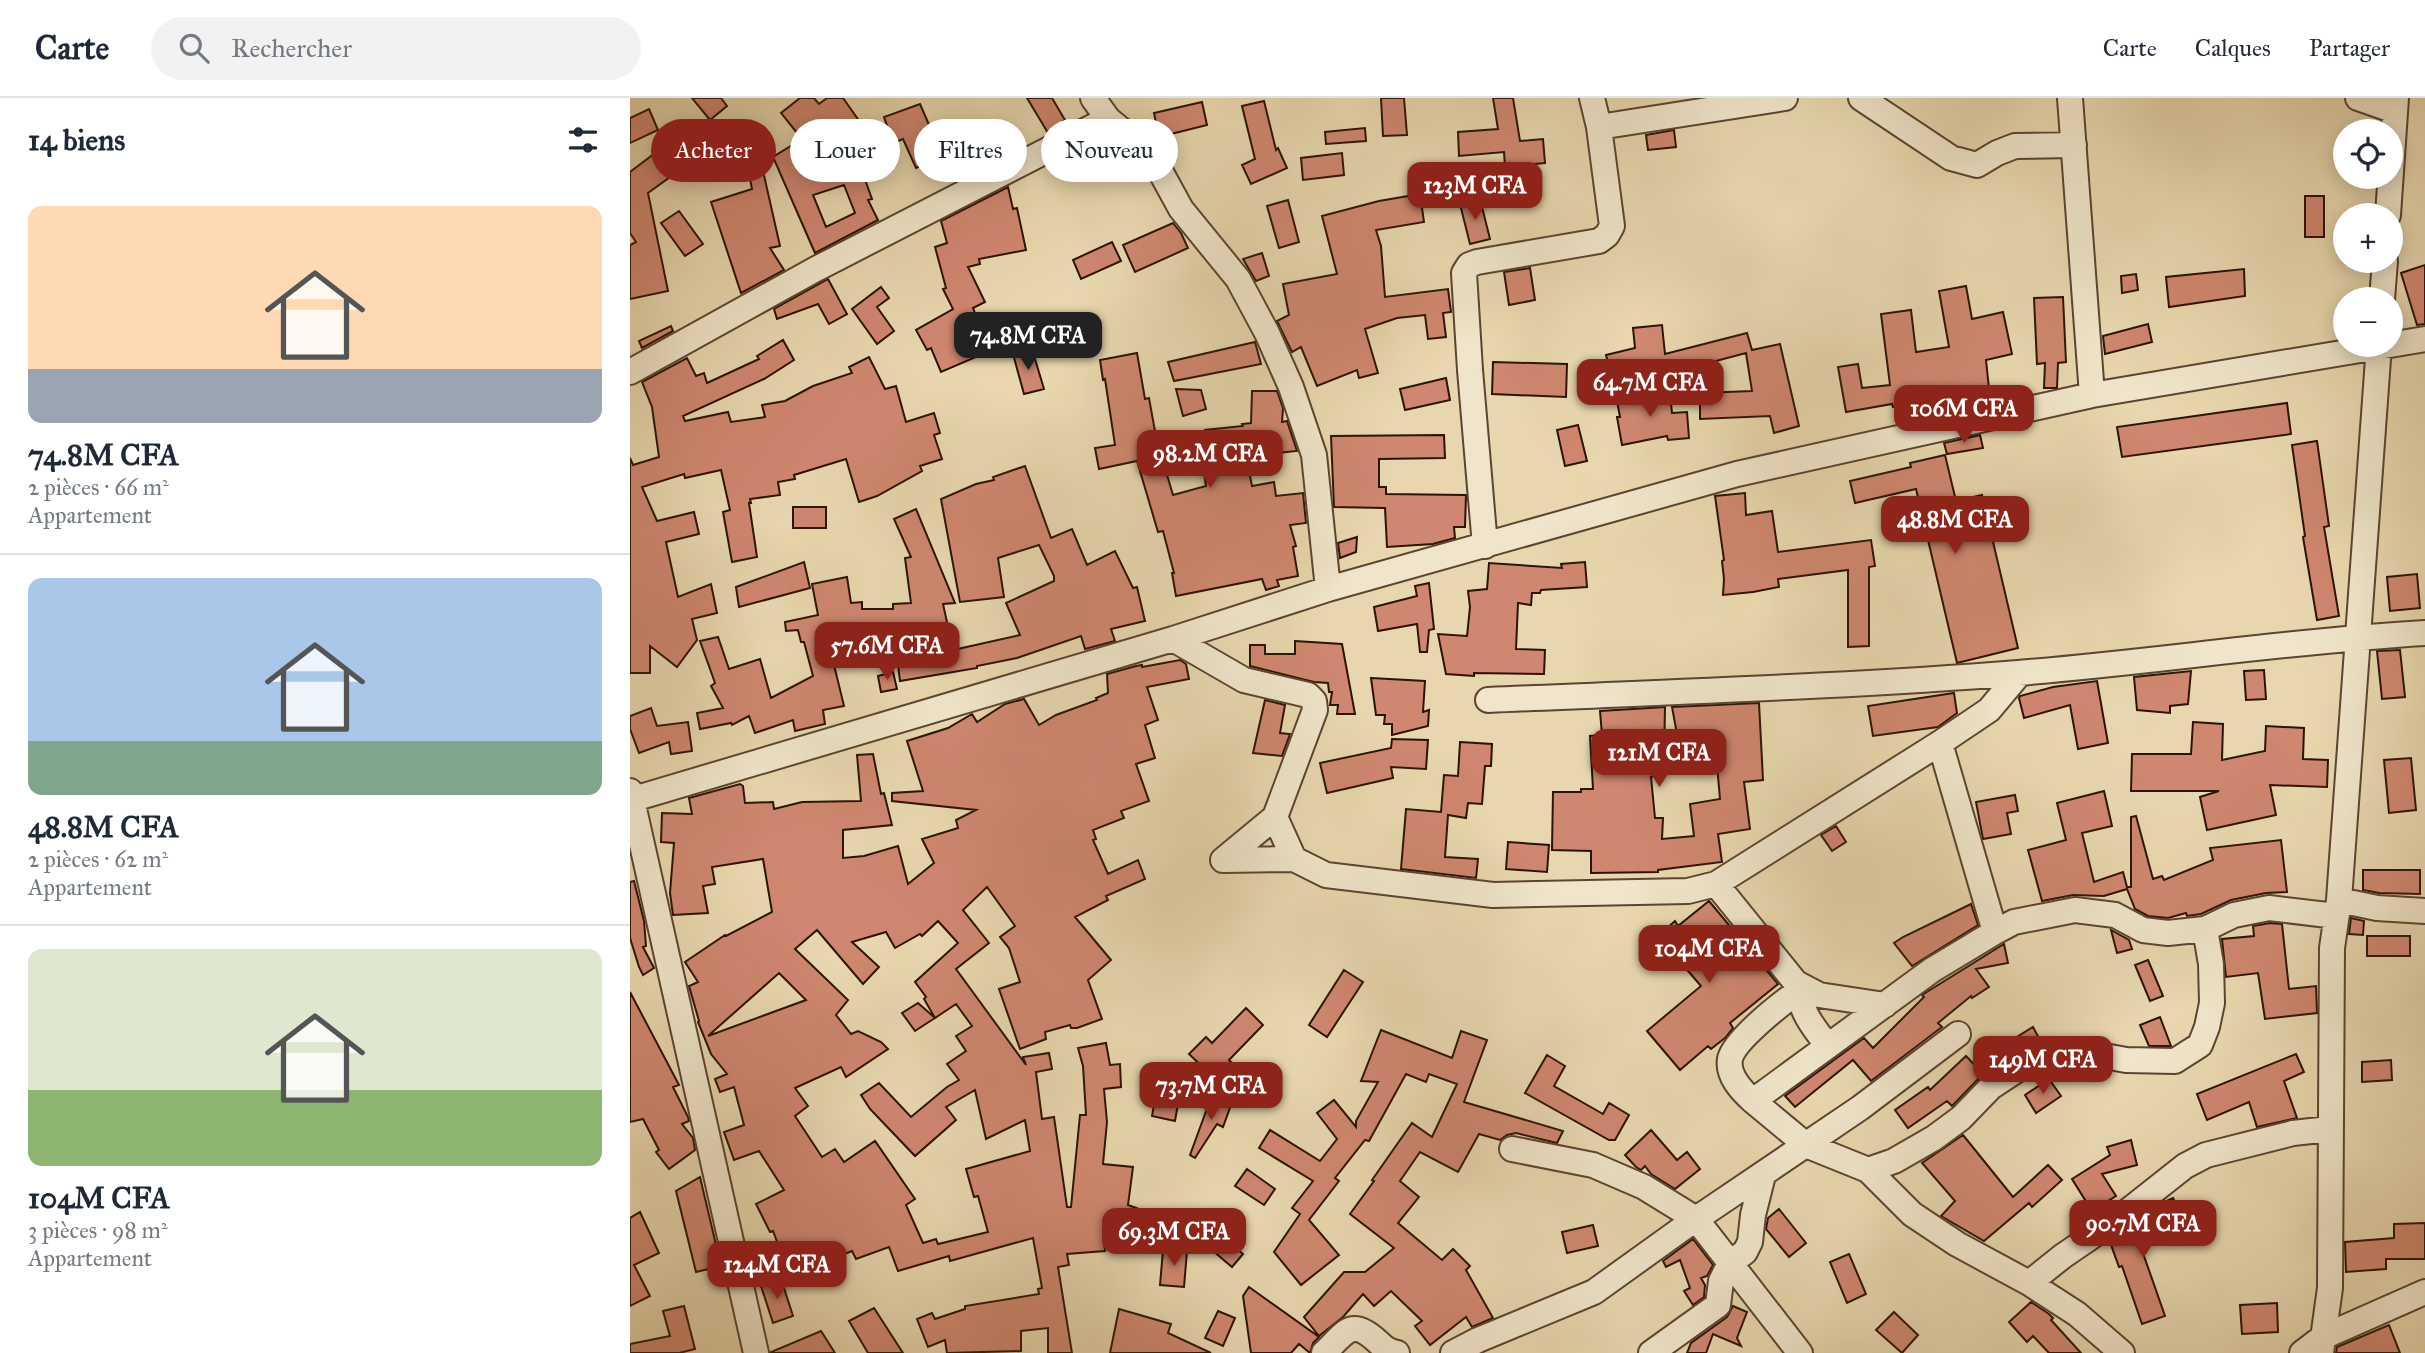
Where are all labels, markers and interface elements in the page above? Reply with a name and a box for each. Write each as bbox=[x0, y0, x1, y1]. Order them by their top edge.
search box bbox=[151, 17, 641, 80]
text: Carte bbox=[35, 28, 109, 68]
icon: search bbox=[175, 29, 213, 67]
text: Rechercher bbox=[231, 32, 352, 64]
text: Carte bbox=[2103, 33, 2157, 63]
text: Calques bbox=[2195, 33, 2271, 63]
text: Partager bbox=[2309, 33, 2390, 63]
chip: Acheter bbox=[651, 119, 776, 182]
chip: Louer bbox=[790, 119, 900, 182]
chip: Filtres bbox=[914, 119, 1027, 182]
chip: Nouveau bbox=[1041, 119, 1178, 182]
map controls bbox=[2333, 119, 2403, 357]
button: locate bbox=[2333, 119, 2403, 189]
icon: filters bbox=[564, 121, 602, 159]
text: 14 biens bbox=[28, 122, 125, 158]
pin: 123M CFA bbox=[1403, 162, 1547, 222]
text: 123M CFA bbox=[1423, 171, 1527, 199]
button: + bbox=[2333, 203, 2403, 273]
icon: home bbox=[252, 252, 378, 378]
button: − bbox=[2333, 287, 2403, 357]
pin: 74.8M CFA bbox=[948, 313, 1108, 372]
text: 74.8M CFA bbox=[970, 321, 1086, 349]
pin: 64.7M CFA bbox=[1570, 360, 1730, 419]
text: 64.7M CFA bbox=[1593, 368, 1707, 396]
pin: 106M CFA bbox=[1892, 386, 2036, 445]
text: 106M CFA bbox=[1910, 394, 2018, 422]
pin: 98.2M CFA bbox=[1130, 430, 1290, 490]
text: 74.8M CFA bbox=[28, 437, 179, 473]
text: 98.2M CFA bbox=[1153, 439, 1267, 467]
text: 2 pièces · 66 m² bbox=[28, 473, 169, 501]
pin: 48.8M CFA bbox=[1875, 496, 2035, 556]
text: Appartement bbox=[28, 501, 152, 529]
text: 48.8M CFA bbox=[1897, 505, 2013, 533]
pin: 57.6M CFA bbox=[807, 622, 967, 682]
icon: home bbox=[252, 624, 378, 750]
text: 57.6M CFA bbox=[831, 631, 943, 659]
pin: 121M CFA bbox=[1587, 730, 1731, 789]
text: 121M CFA bbox=[1607, 738, 1711, 766]
text: 48.8M CFA bbox=[28, 809, 179, 845]
text: 2 pièces · 62 m² bbox=[28, 845, 168, 873]
text: Appartement bbox=[28, 873, 152, 901]
pin: 104M CFA bbox=[1637, 926, 1781, 985]
text: 104M CFA bbox=[1655, 934, 1763, 962]
icon: home bbox=[252, 995, 378, 1121]
pin: 149M CFA bbox=[1971, 1037, 2115, 1096]
text: 149M CFA bbox=[1989, 1045, 2097, 1073]
pin: 73.7M CFA bbox=[1131, 1062, 1291, 1122]
text: 73.7M CFA bbox=[1156, 1071, 1266, 1099]
text: 104M CFA bbox=[28, 1180, 170, 1216]
pin: 90.7M CFA bbox=[2063, 1200, 2223, 1260]
pin: 69.3M CFA bbox=[1094, 1208, 1254, 1268]
text: 90.7M CFA bbox=[2085, 1209, 2201, 1237]
text: 3 pièces · 98 m² bbox=[28, 1216, 168, 1244]
text: 69.3M CFA bbox=[1118, 1217, 1230, 1245]
pin: 124M CFA bbox=[705, 1242, 849, 1301]
text: Appartement bbox=[28, 1244, 152, 1272]
text: 124M CFA bbox=[724, 1250, 830, 1278]

